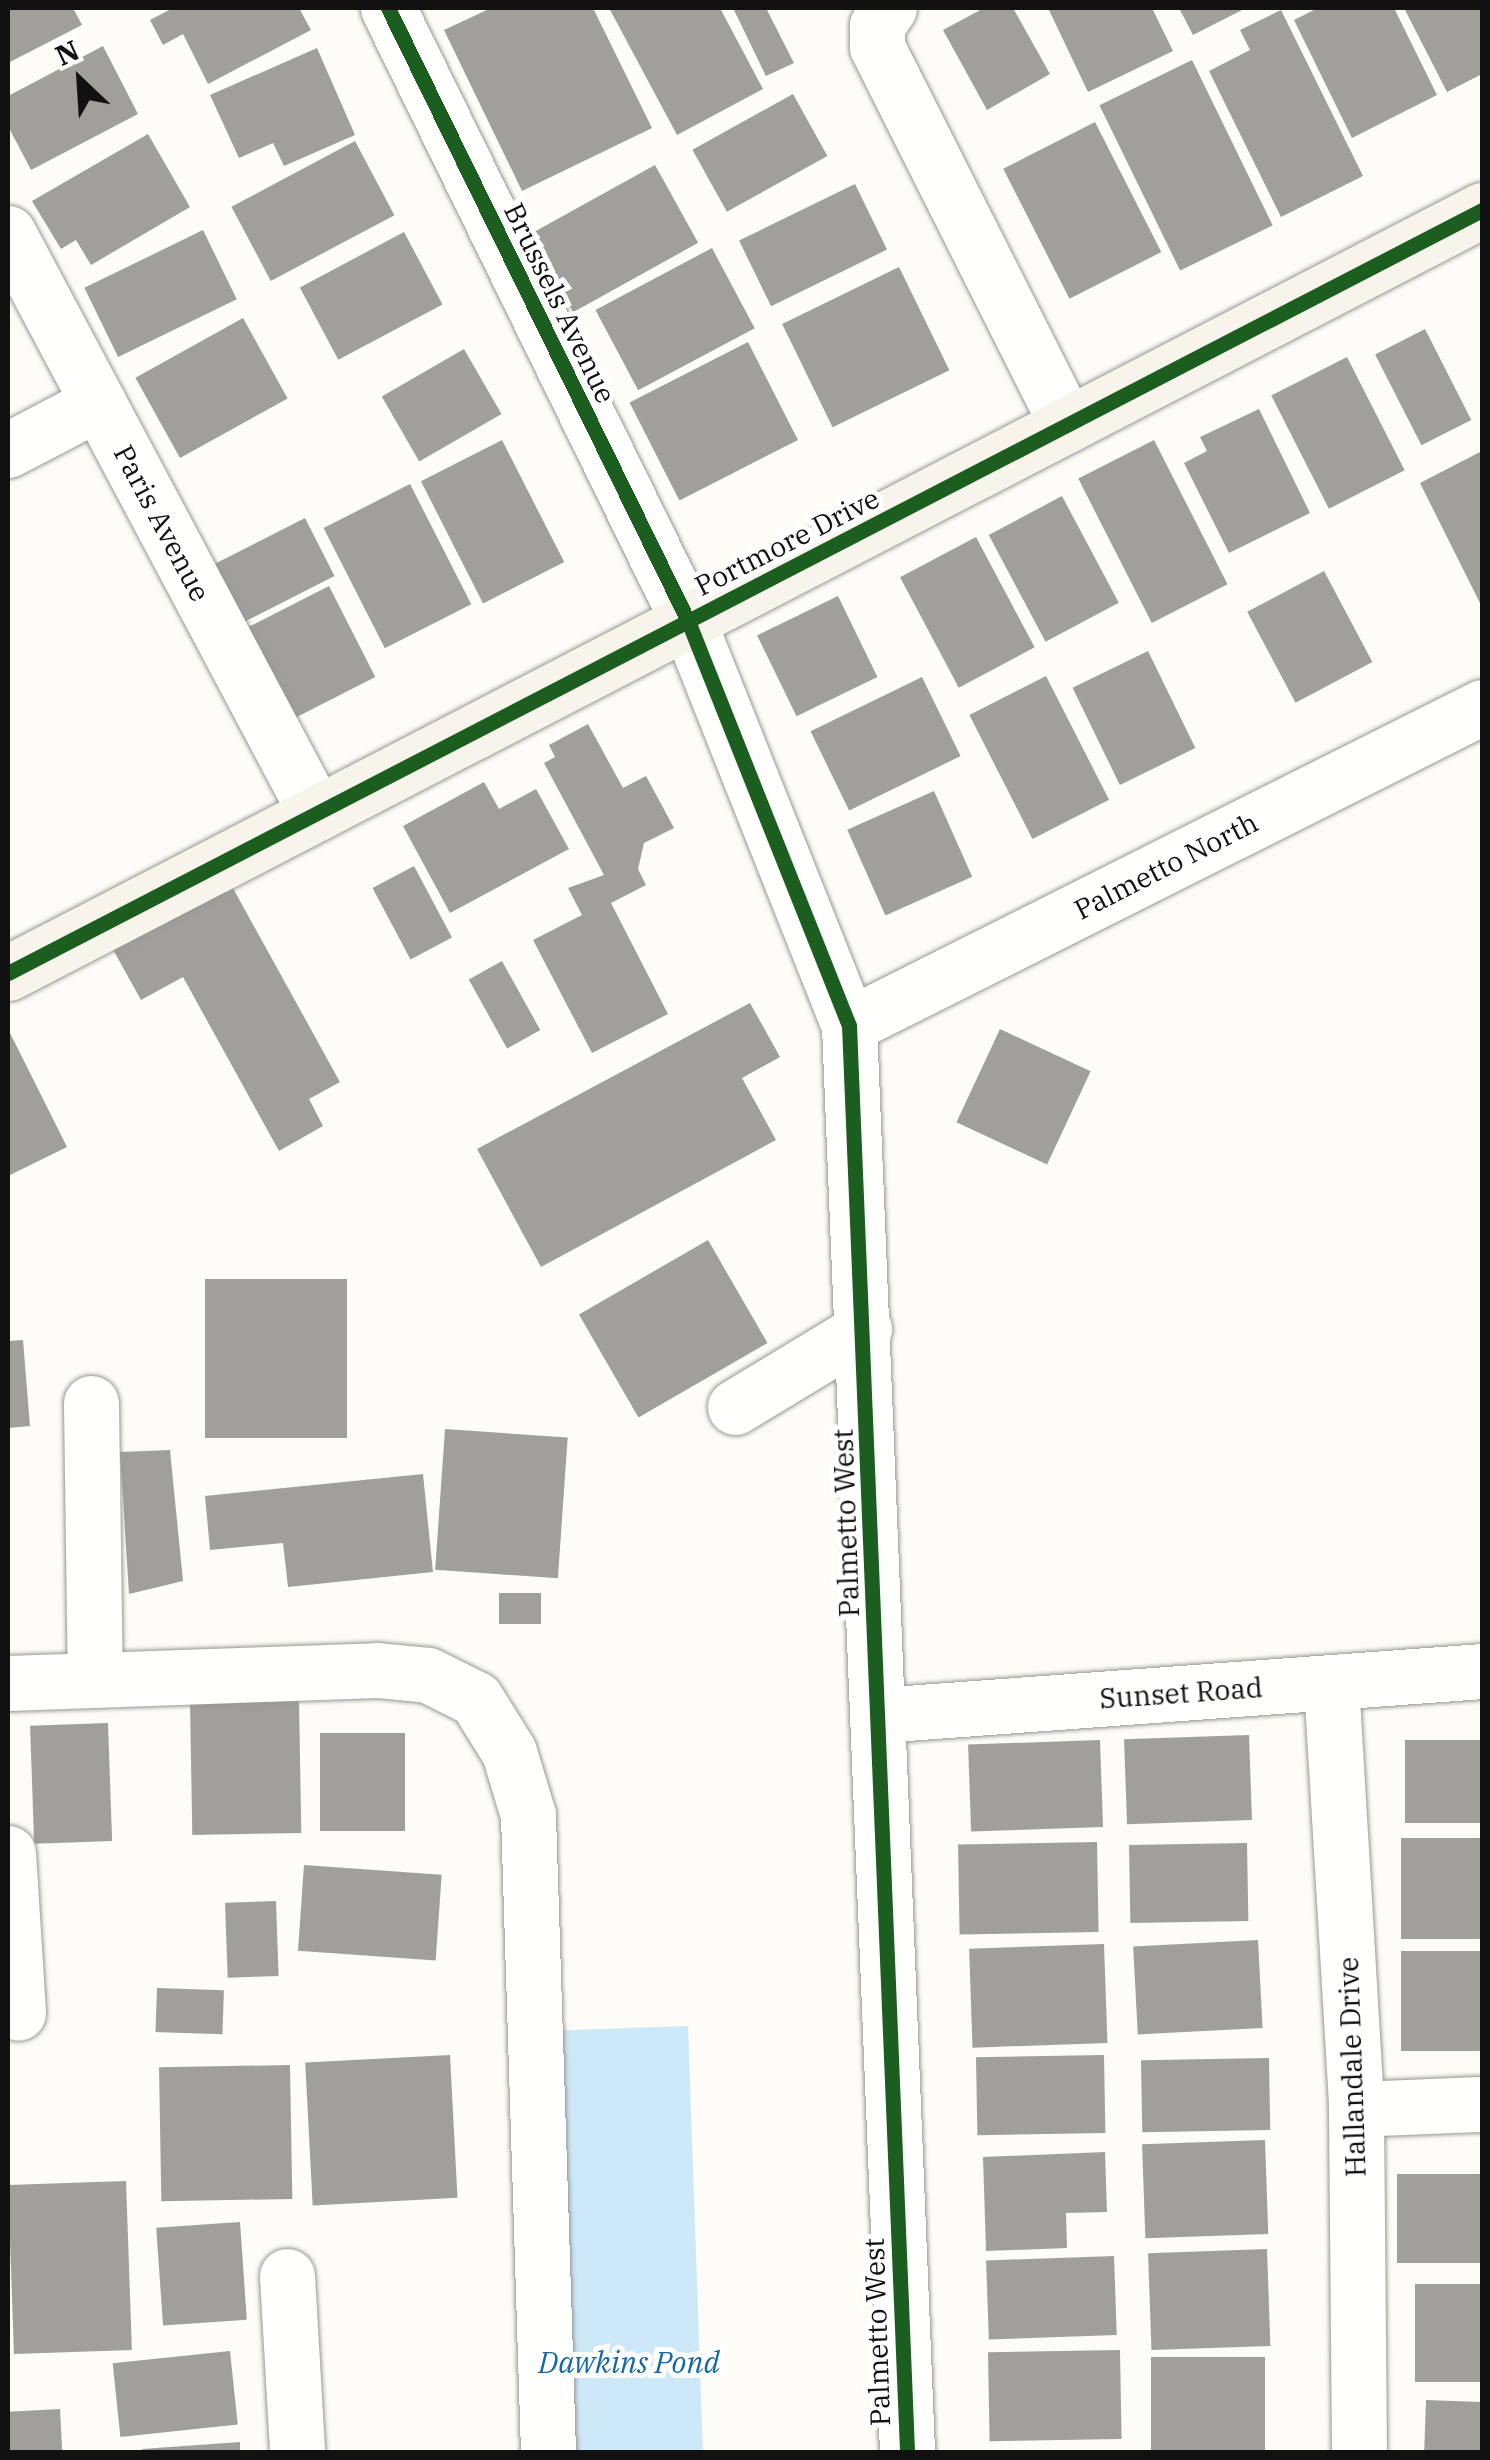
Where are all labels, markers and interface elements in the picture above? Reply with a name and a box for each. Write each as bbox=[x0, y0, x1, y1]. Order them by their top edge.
north arrow bbox=[30, 30, 130, 130]
text: N bbox=[49, 31, 85, 74]
street label: Brussels Avenue bbox=[497, 198, 623, 408]
street label: Paris Avenue bbox=[107, 439, 217, 607]
street label: Portmore Drive bbox=[689, 481, 885, 603]
street label: Palmetto North bbox=[1069, 805, 1263, 927]
street label: Palmetto West bbox=[826, 1428, 866, 1618]
street label: Sunset Road bbox=[1098, 1671, 1264, 1715]
street label: Hallandale Drive bbox=[1331, 1956, 1373, 2178]
street label: Palmetto West bbox=[857, 2237, 897, 2427]
water label: Dawkins Pond bbox=[538, 2344, 720, 2380]

